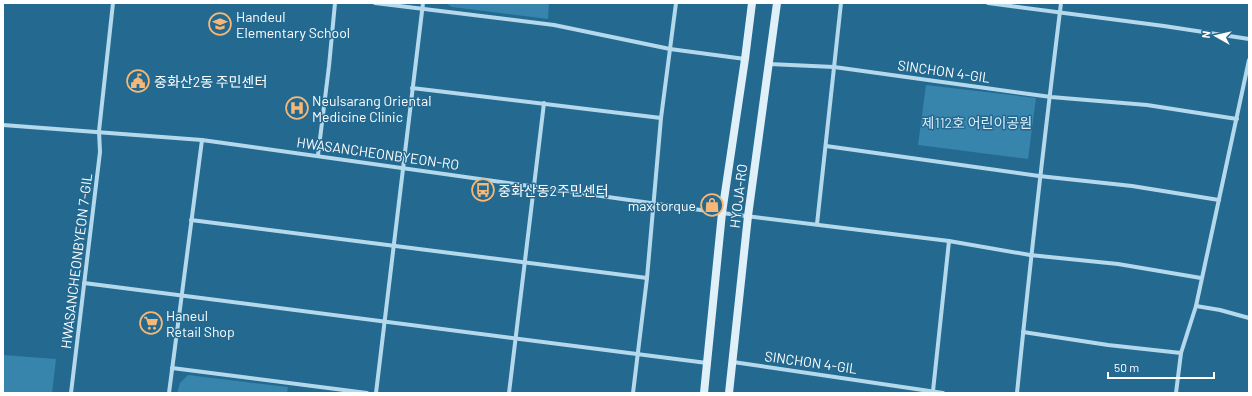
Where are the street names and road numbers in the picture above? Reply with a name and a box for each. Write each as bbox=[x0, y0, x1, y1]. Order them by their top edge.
street label: SINCHON 4-GIL bbox=[897, 56, 991, 86]
street label: HWASANCHEONBYEON-RO bbox=[296, 133, 460, 173]
street label: HYOJA-RO bbox=[726, 163, 750, 229]
street label: HWASANCHEONBYEON 7-GIL bbox=[57, 172, 95, 350]
street label: SINCHON 4-GIL bbox=[764, 347, 858, 377]

